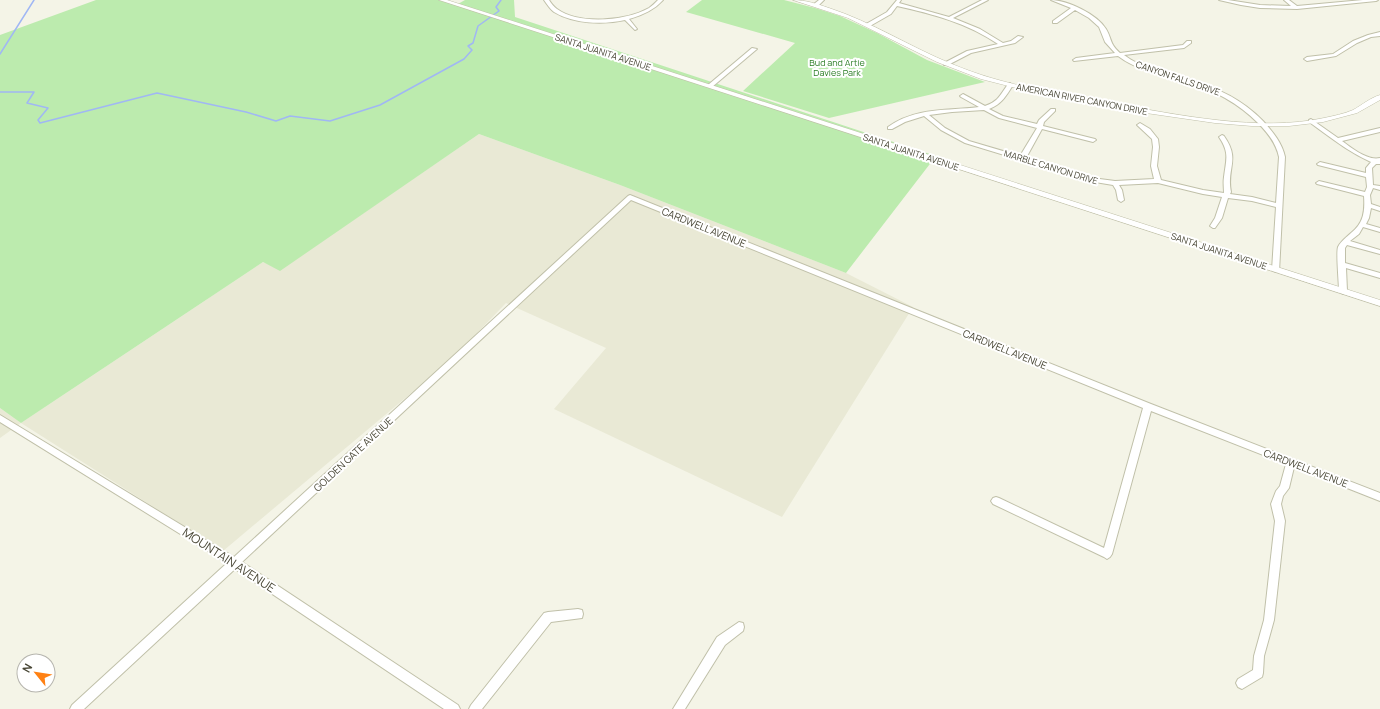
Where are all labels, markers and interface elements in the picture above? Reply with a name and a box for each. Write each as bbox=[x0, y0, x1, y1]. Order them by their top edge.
street label: SANTA JUANITA AVENUE bbox=[553, 30, 653, 74]
park label: Bud and Artie Davies Park bbox=[809, 56, 865, 79]
street label: CANYON FALLS DRIVE bbox=[1134, 57, 1222, 99]
street label: AMERICAN RIVER CANYON DRIVE bbox=[1015, 80, 1149, 118]
street label: SANTA JUANITA AVENUE bbox=[861, 130, 961, 174]
street label: MARBLE CANYON DRIVE bbox=[1002, 147, 1100, 187]
street label: CARDWELL AVENUE bbox=[660, 204, 748, 250]
street label: SANTA JUANITA AVENUE bbox=[1169, 229, 1269, 273]
street label: CARDWELL AVENUE bbox=[961, 326, 1049, 372]
street label: GOLDEN GATE AVENUE bbox=[310, 413, 396, 495]
street label: CARDWELL AVENUE bbox=[1262, 445, 1351, 491]
street label: MOUNTAIN AVENUE bbox=[179, 524, 279, 597]
north arrow bbox=[16, 653, 56, 693]
text: N bbox=[18, 660, 35, 675]

